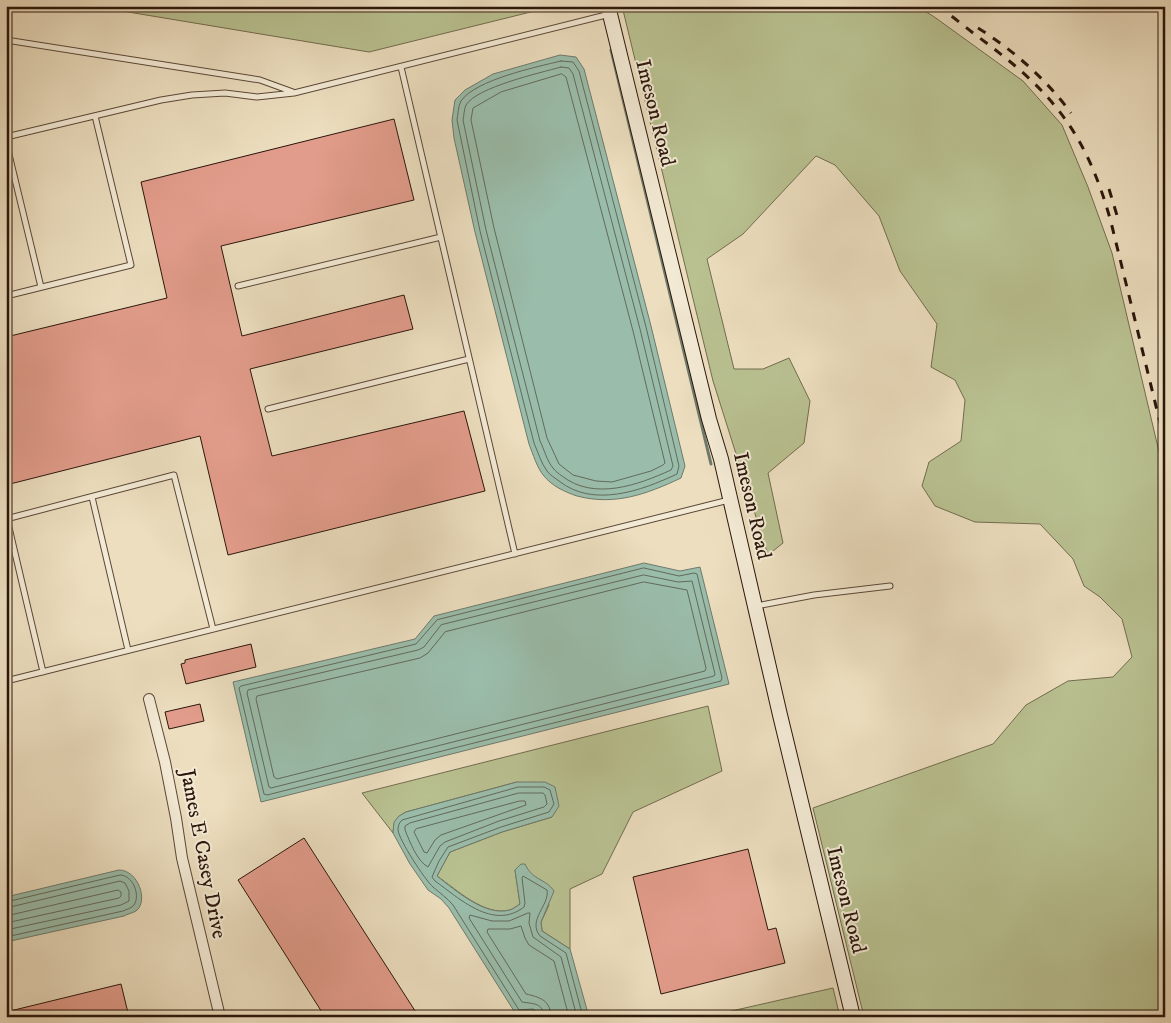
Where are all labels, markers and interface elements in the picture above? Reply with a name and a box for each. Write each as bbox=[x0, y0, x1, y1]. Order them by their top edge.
street label: Imeson Road bbox=[629, 57, 681, 170]
street label: Imeson Road bbox=[727, 450, 777, 563]
street label: James E Casey Drive bbox=[173, 765, 232, 941]
street label: Imeson Road bbox=[820, 844, 872, 957]

